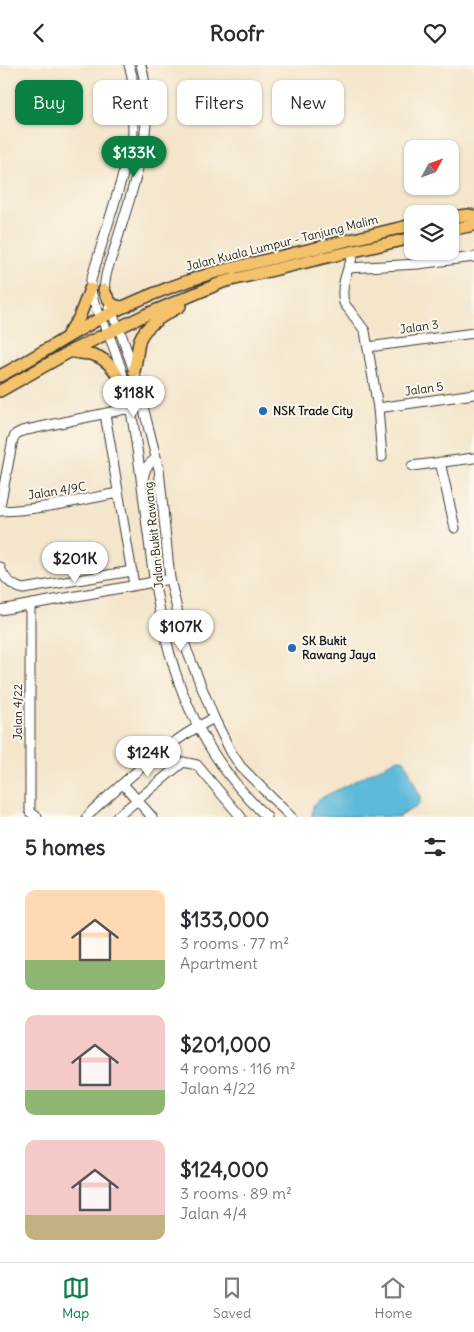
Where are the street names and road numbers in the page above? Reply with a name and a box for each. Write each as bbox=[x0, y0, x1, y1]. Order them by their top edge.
street label: Jalan Kuala Lumpur - Tanjung Malim bbox=[184, 211, 380, 274]
street label: Jalan 3 bbox=[399, 316, 440, 337]
street label: Jalan 5 bbox=[403, 378, 444, 399]
street label: Jalan 4/9C bbox=[27, 479, 87, 502]
street label: Jalan Bukit Rawang bbox=[140, 481, 167, 589]
street label: Jalan 4/22 bbox=[10, 683, 25, 740]

